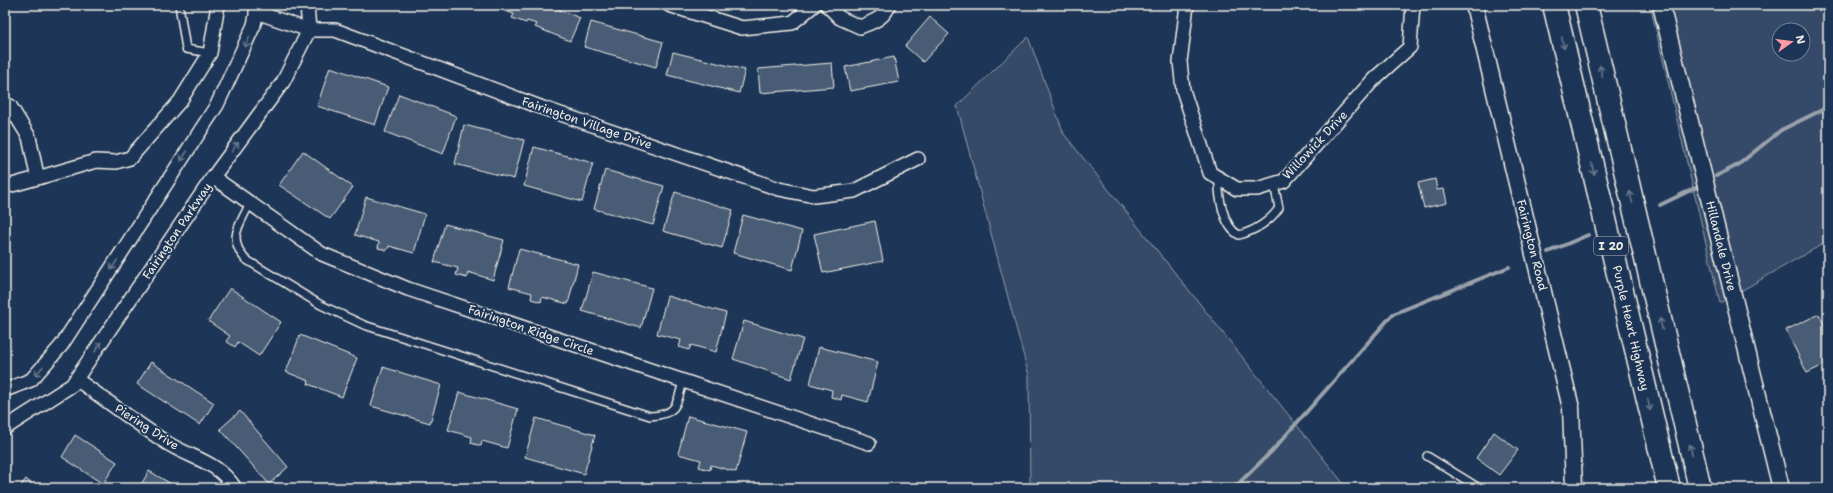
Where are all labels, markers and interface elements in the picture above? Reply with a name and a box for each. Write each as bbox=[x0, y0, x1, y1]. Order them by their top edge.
north arrow bbox=[1771, 22, 1811, 62]
text: N bbox=[1792, 34, 1809, 46]
one-way arrow bbox=[243, 36, 250, 48]
one-way arrow bbox=[1560, 36, 1568, 49]
one-way arrow bbox=[1597, 64, 1605, 77]
street label: Fairington Village Drive bbox=[520, 93, 654, 153]
street label: Willowick Drive bbox=[1279, 107, 1351, 183]
one-way arrow bbox=[231, 142, 239, 153]
one-way arrow bbox=[180, 150, 188, 162]
one-way arrow bbox=[1590, 163, 1598, 176]
street label: Fairington Parkway bbox=[139, 179, 215, 282]
one-way arrow bbox=[1627, 191, 1635, 204]
street label: Fairington Road bbox=[1513, 198, 1551, 293]
street label: Hillandale Drive bbox=[1702, 199, 1740, 293]
road number: I 20 bbox=[1594, 237, 1628, 255]
one-way arrow bbox=[110, 259, 118, 270]
street label: Purple Heart Highway bbox=[1609, 264, 1653, 392]
street label: Fairington Ridge Circle bbox=[466, 301, 596, 359]
one-way arrow bbox=[1657, 317, 1664, 330]
one-way arrow bbox=[94, 342, 102, 353]
one-way arrow bbox=[35, 366, 44, 376]
one-way arrow bbox=[1646, 398, 1653, 411]
street label: Piering Drive bbox=[112, 400, 182, 454]
one-way arrow bbox=[1687, 444, 1694, 457]

